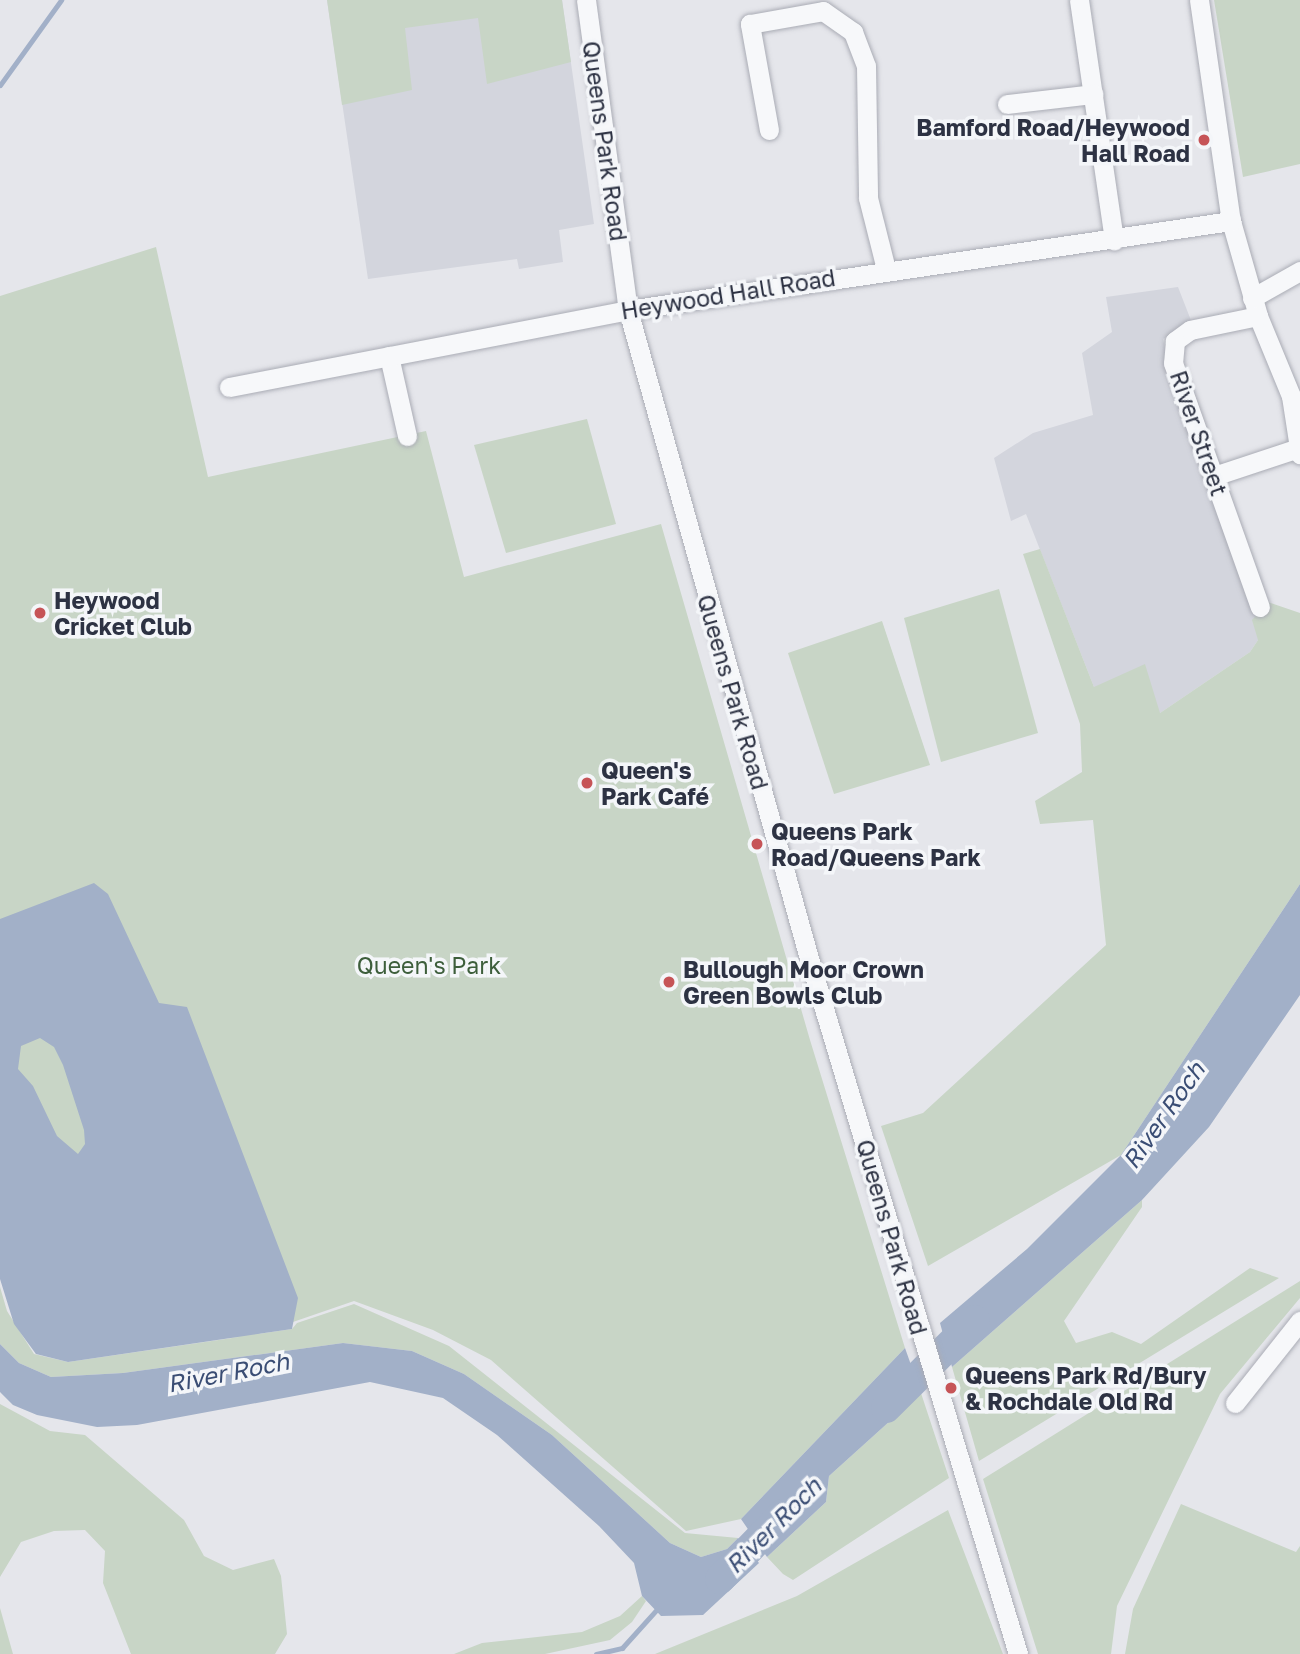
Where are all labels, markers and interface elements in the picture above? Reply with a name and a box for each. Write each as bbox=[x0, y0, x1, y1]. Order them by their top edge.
street label: Queens Park Road bbox=[577, 39, 633, 243]
place label: Bamford Road/Heywood Hall Road bbox=[916, 113, 1190, 167]
marker: Bamford Road/Heywood Hall Road bbox=[1196, 132, 1212, 148]
street label: Heywood Hall Road bbox=[619, 263, 837, 325]
street label: River Street bbox=[1165, 367, 1233, 499]
place label: Heywood Cricket Club bbox=[54, 586, 192, 640]
street label: Queens Park Road bbox=[692, 591, 774, 793]
marker: Heywood Cricket Club bbox=[32, 605, 48, 621]
place label: Queen's Park Café bbox=[601, 756, 709, 810]
marker: Queen's Park Café bbox=[579, 775, 595, 791]
place label: Queens Park Road/Queens Park bbox=[771, 817, 981, 871]
marker: Queens Park Road/Queens Park bbox=[749, 836, 765, 852]
park label: Queen's Park bbox=[357, 951, 501, 979]
place label: Bullough Moor Crown Green Bowls Club bbox=[683, 955, 924, 1009]
marker: Bullough Moor Crown Green Bowls Club bbox=[661, 974, 677, 990]
water label: River Roch bbox=[1116, 1056, 1210, 1174]
street label: Queens Park Road bbox=[851, 1136, 933, 1338]
water label: River Roch bbox=[165, 1346, 291, 1398]
place label: Queens Park Rd/Bury & Rochdale Old Rd bbox=[965, 1361, 1207, 1415]
marker: Queens Park Rd/Bury & Rochdale Old Rd bbox=[943, 1380, 959, 1396]
water label: River Roch bbox=[719, 1471, 827, 1579]

